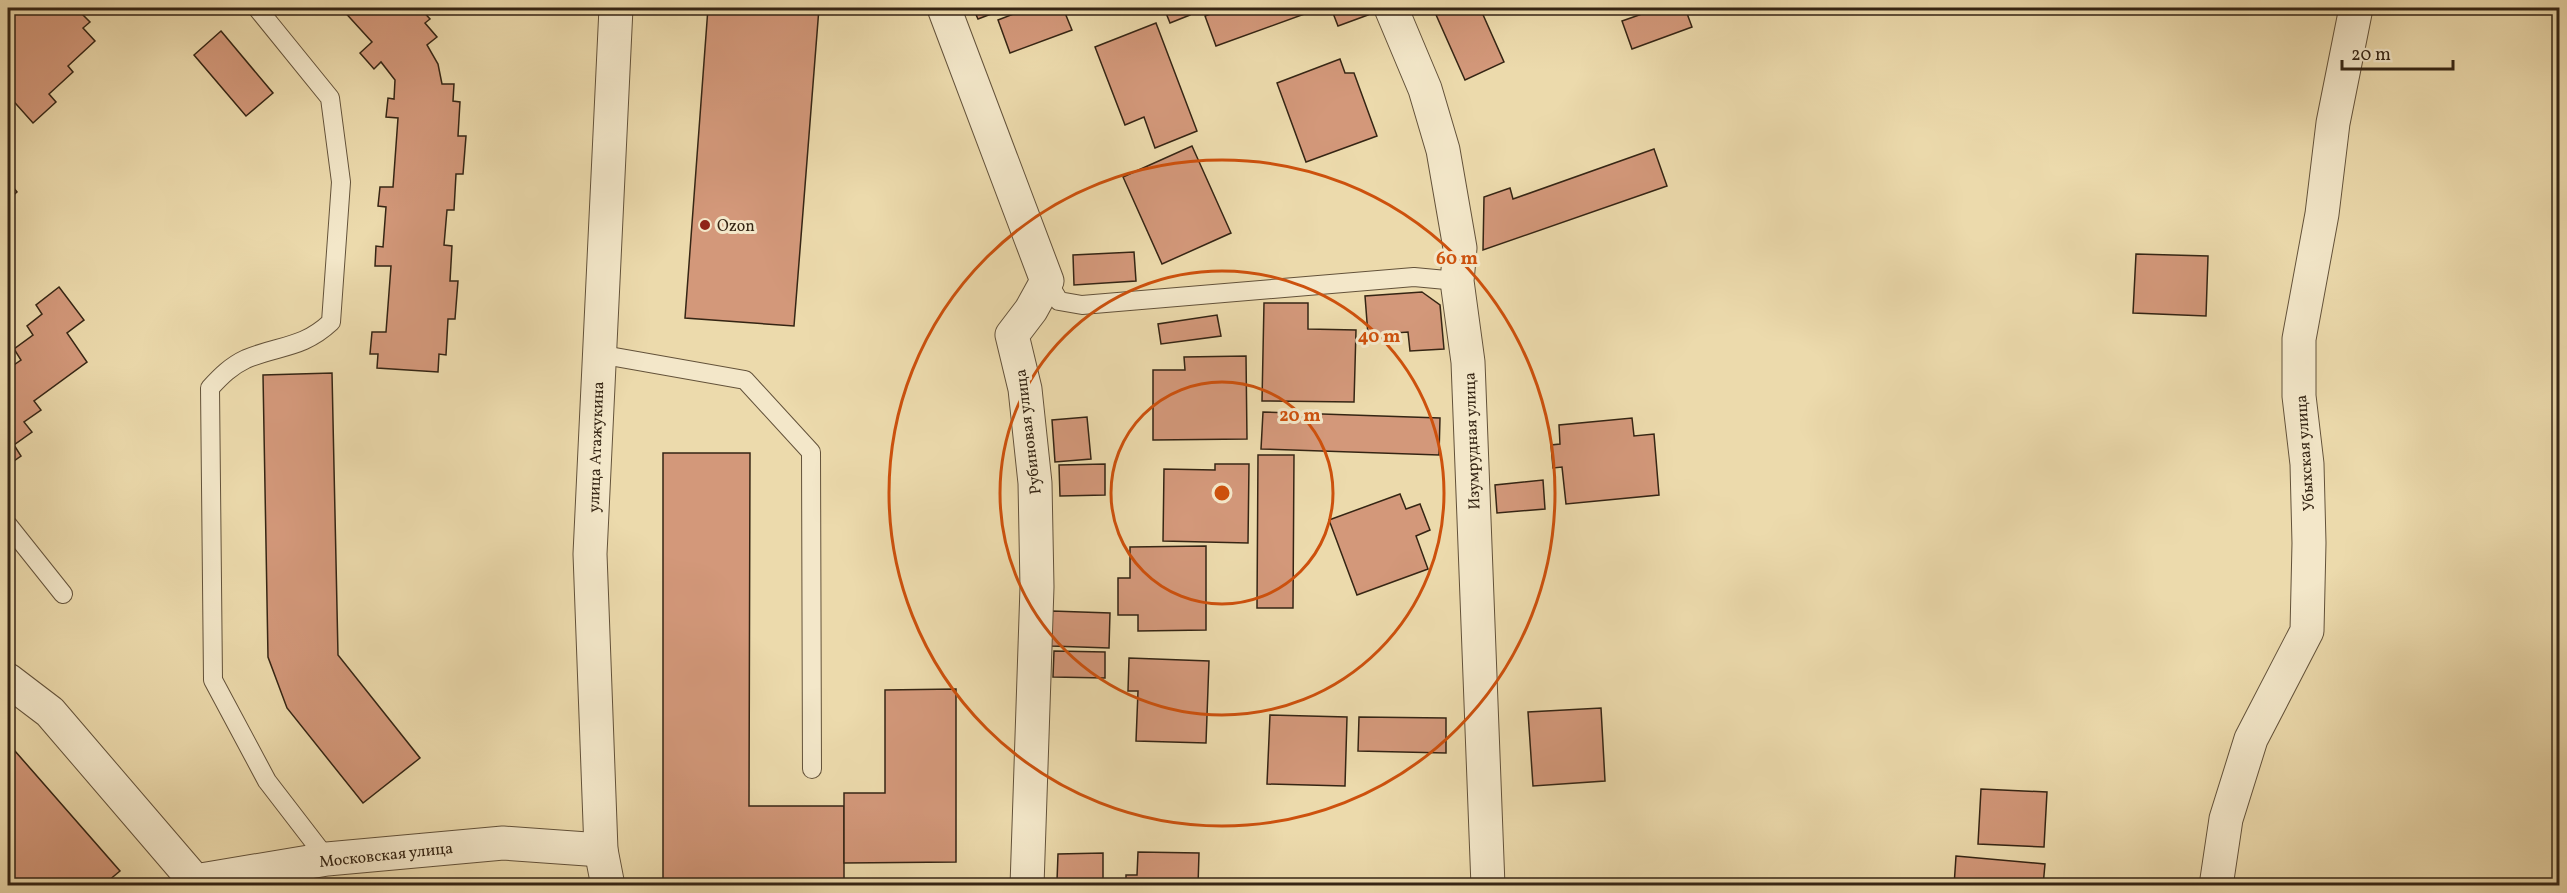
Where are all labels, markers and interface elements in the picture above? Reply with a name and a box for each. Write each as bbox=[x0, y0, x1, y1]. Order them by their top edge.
scale bar bbox=[2342, 33, 2453, 71]
text: 20 m bbox=[2351, 43, 2391, 68]
place label: Ozon bbox=[717, 216, 755, 238]
marker: Ozon bbox=[698, 218, 712, 232]
text: 60 m bbox=[1436, 247, 1478, 272]
text: 40 m bbox=[1358, 325, 1400, 350]
street label: Рубиновая улица bbox=[1010, 368, 1048, 496]
street label: Изумрудная улица bbox=[1460, 372, 1486, 510]
street label: улица Атажукина bbox=[584, 381, 610, 513]
street label: Убыхская улица bbox=[2291, 394, 2321, 512]
text: 20 m bbox=[1279, 404, 1321, 429]
centre of rings bbox=[1212, 483, 1232, 503]
street label: Московская улица bbox=[318, 838, 454, 874]

